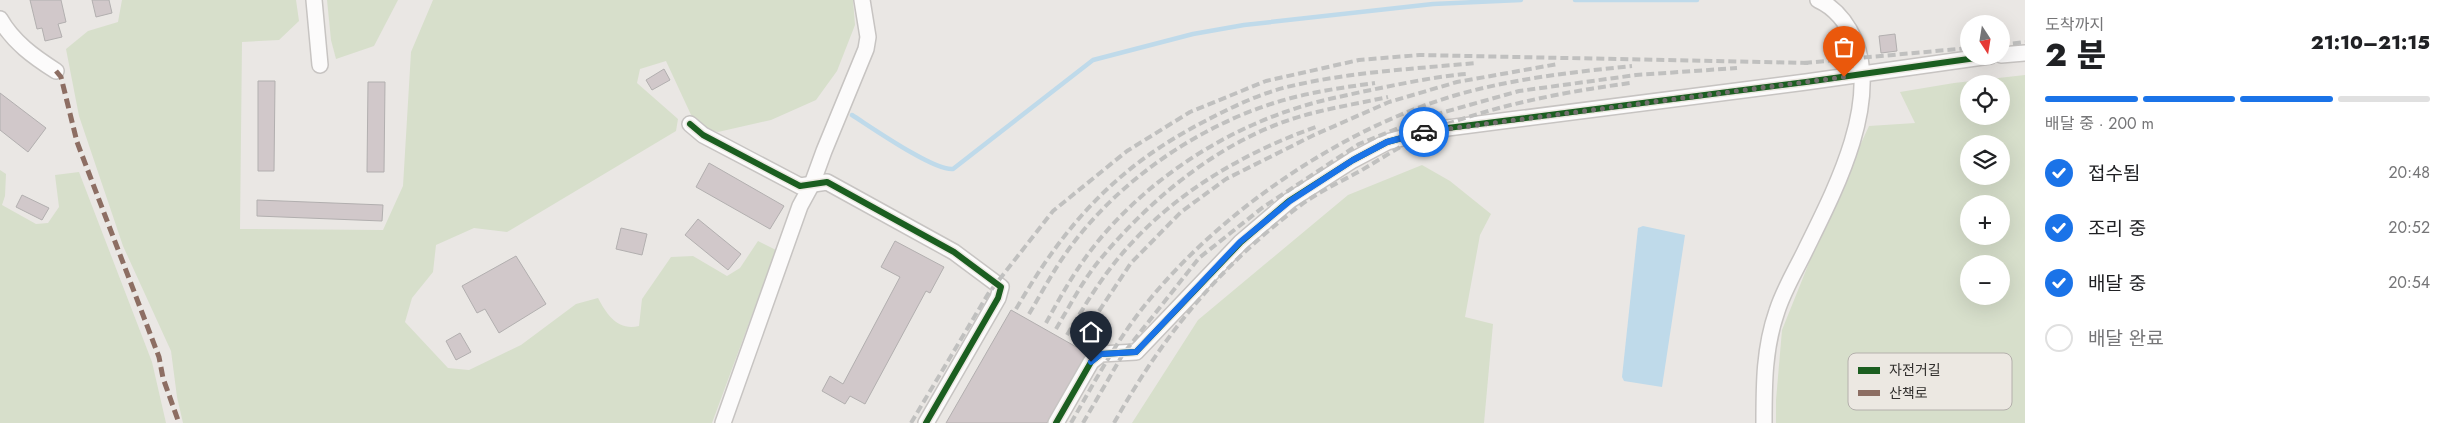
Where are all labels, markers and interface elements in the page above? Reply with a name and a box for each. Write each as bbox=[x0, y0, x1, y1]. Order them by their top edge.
text: 도착까지 bbox=[2045, 13, 2104, 36]
north arrow bbox=[1960, 15, 2010, 65]
map controls bbox=[1960, 15, 2010, 305]
pin bbox=[1823, 26, 1865, 77]
text: 21:10–21:15 bbox=[2311, 29, 2430, 56]
text: 2 분 bbox=[2045, 32, 2106, 78]
icon: bag bbox=[1830, 33, 1858, 61]
button: locate bbox=[1960, 75, 2010, 125]
courier bbox=[1399, 107, 1449, 157]
text: 배달 중 · 200 m bbox=[2045, 112, 2154, 135]
icon: car bbox=[1410, 118, 1438, 146]
button: layers bbox=[1960, 135, 2010, 185]
icon: check bbox=[2045, 159, 2073, 187]
text: 접수됨 bbox=[2088, 160, 2140, 187]
text: 20:48 bbox=[2388, 161, 2430, 184]
button: + bbox=[1960, 195, 2010, 245]
icon: check bbox=[2045, 214, 2073, 242]
text: 조리 중 bbox=[2088, 215, 2146, 242]
text: 20:52 bbox=[2388, 216, 2430, 239]
button: − bbox=[1960, 255, 2010, 305]
icon: check bbox=[2045, 269, 2073, 297]
text: 배달 중 bbox=[2088, 270, 2146, 297]
text: 20:54 bbox=[2388, 271, 2430, 294]
pin bbox=[1070, 311, 1112, 362]
icon: home bbox=[1077, 318, 1105, 346]
text: 배달 완료 bbox=[2088, 325, 2164, 352]
legend bbox=[1848, 353, 2012, 410]
text: 자전거길 bbox=[1889, 360, 1941, 380]
text: 산책로 bbox=[1889, 383, 1928, 403]

